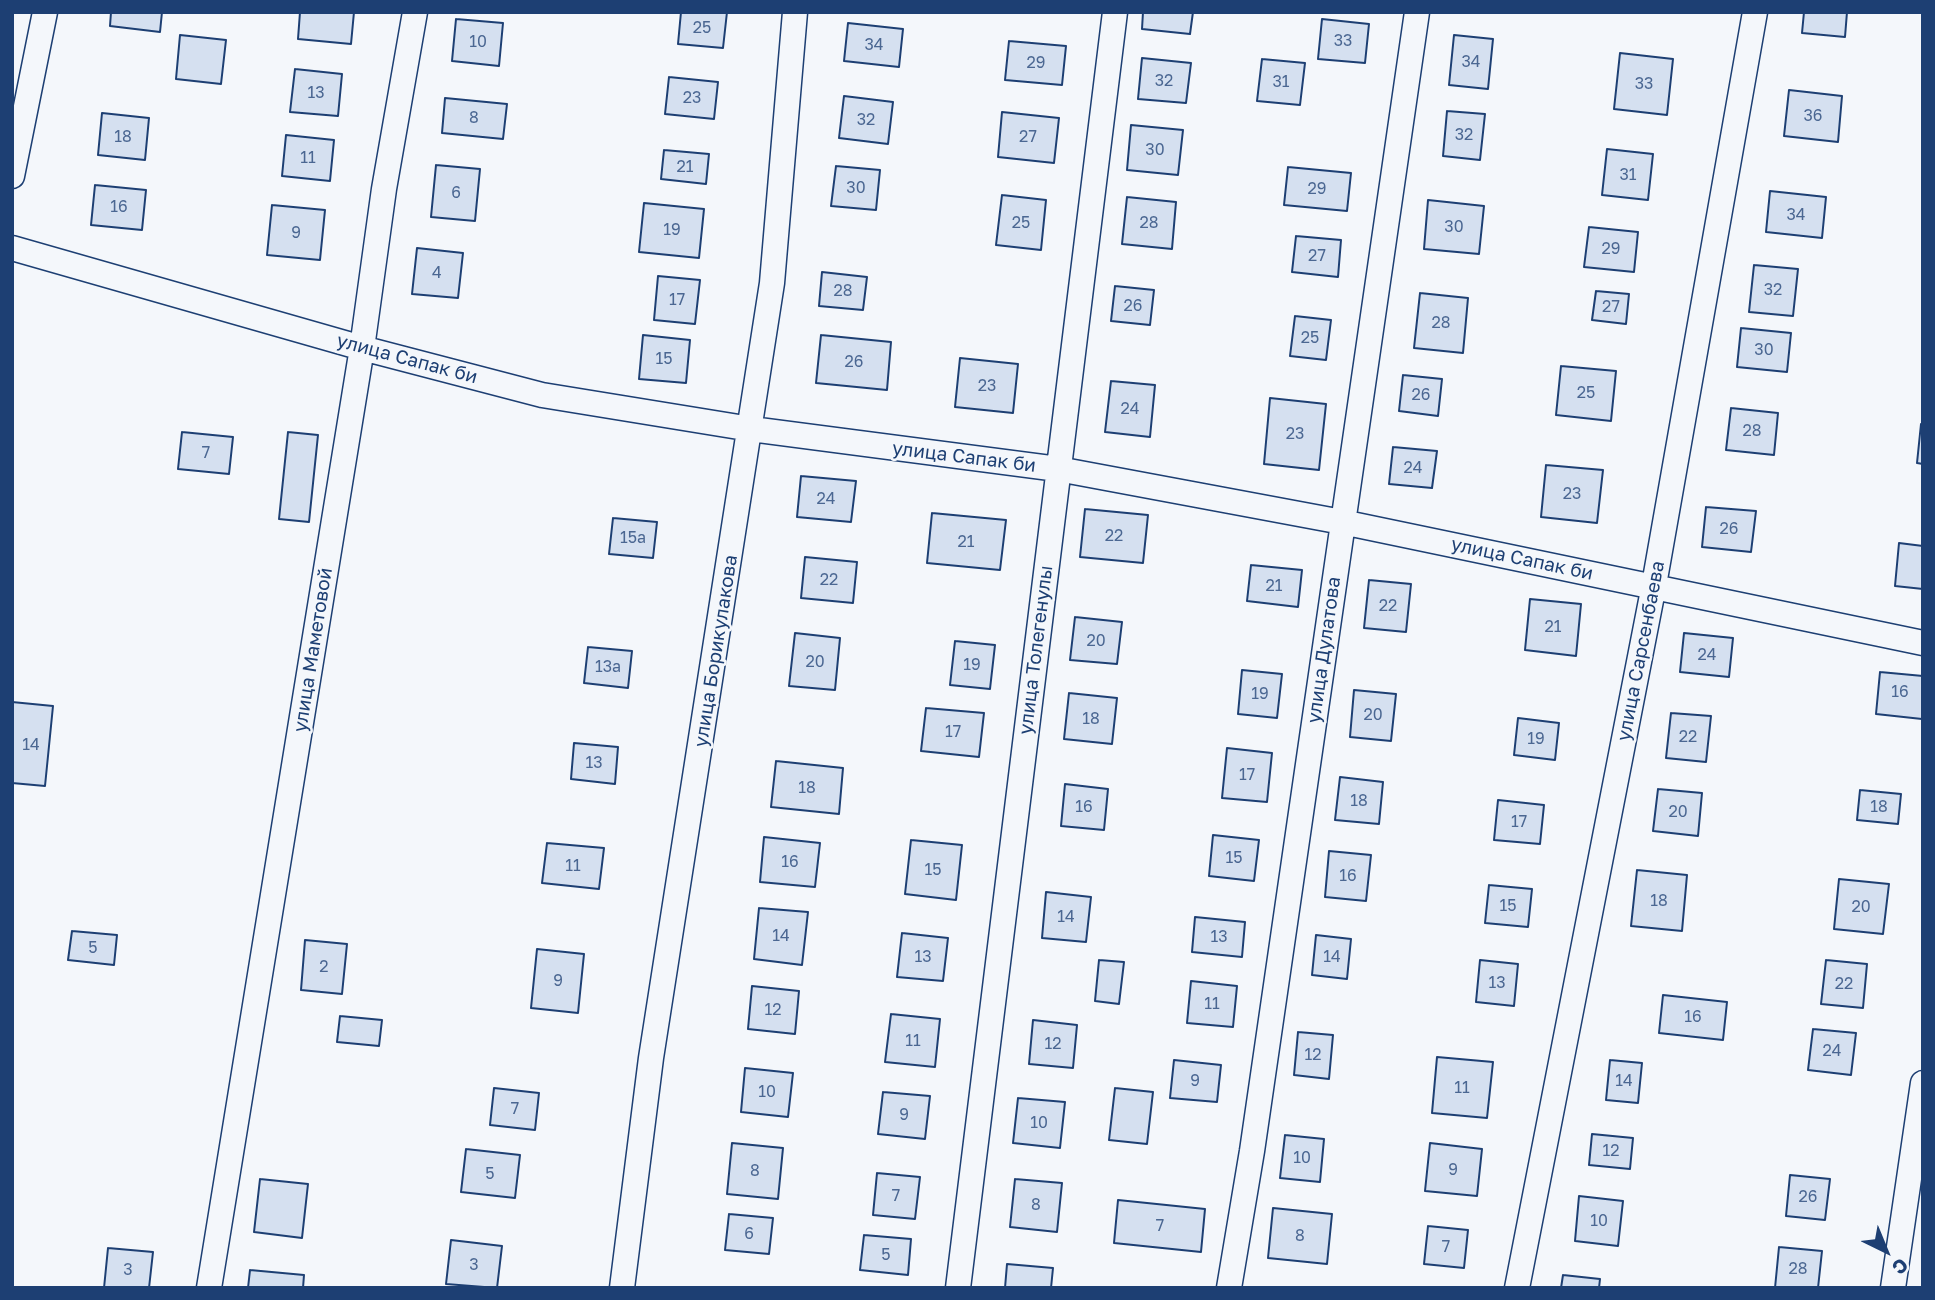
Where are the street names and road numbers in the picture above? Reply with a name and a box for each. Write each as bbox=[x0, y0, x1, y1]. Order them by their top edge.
street label: улица Сапак би bbox=[334, 329, 480, 389]
street label: улица Сапак би bbox=[891, 437, 1037, 477]
street label: улица Сапак би bbox=[1449, 533, 1595, 585]
street label: улица Борикулакова bbox=[690, 553, 742, 749]
street label: улица Сарсенбаева bbox=[1612, 559, 1670, 743]
street label: улица Толегенулы bbox=[1014, 564, 1058, 736]
street label: улица Маметовой bbox=[289, 566, 337, 734]
street label: улица Дулатова bbox=[1302, 575, 1346, 725]

